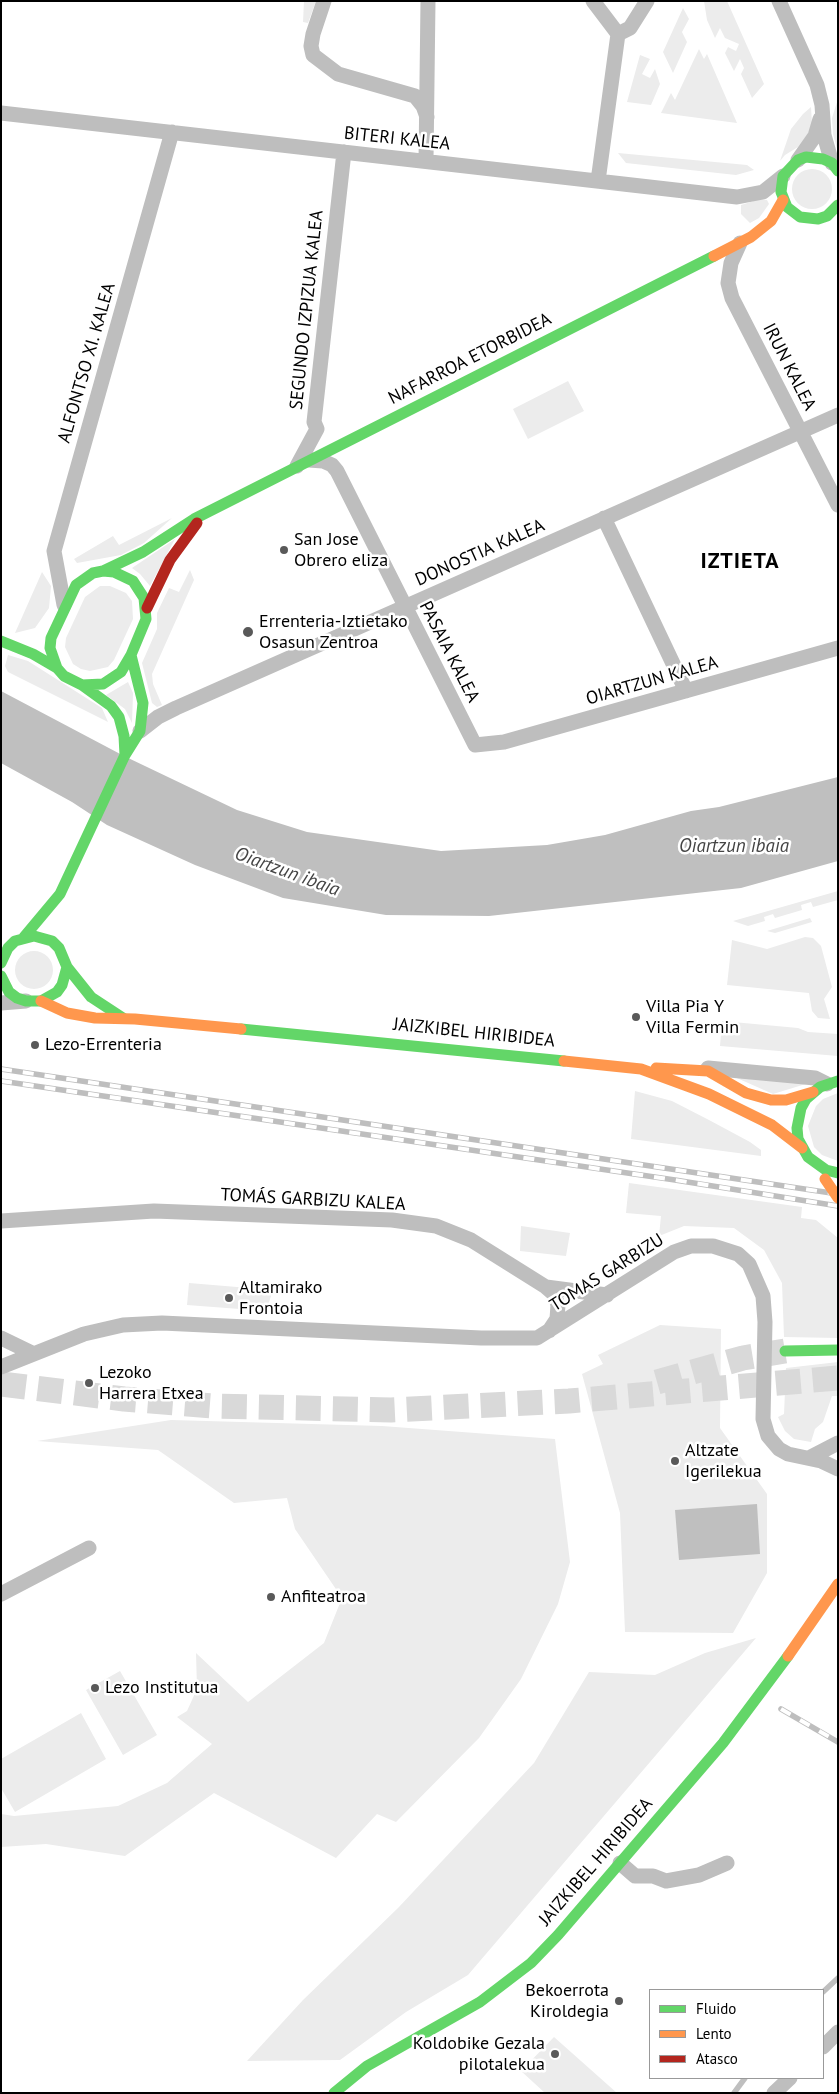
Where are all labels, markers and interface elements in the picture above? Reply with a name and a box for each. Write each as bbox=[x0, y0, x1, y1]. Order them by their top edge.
street label: BITERI KALEA bbox=[343, 123, 451, 155]
street label: SEGUNDO IZPIZUA KALEA bbox=[286, 209, 328, 411]
street label: ALFONTSO XI. KALEA bbox=[54, 280, 120, 446]
street label: NAFARROA ETORBIDEA bbox=[385, 309, 555, 409]
street label: IRUN KALEA bbox=[758, 320, 820, 414]
street label: DONOSTIA KALEA bbox=[412, 515, 548, 591]
place label: San Jose Obrero eliza bbox=[294, 529, 388, 572]
marker: San Jose Obrero eliza bbox=[278, 544, 290, 556]
district label: IZTIETA bbox=[700, 549, 780, 575]
street label: PASAIA KALEA bbox=[414, 598, 484, 706]
place label: Errenteria-Iztietako Osasun Zentroa bbox=[259, 611, 408, 654]
marker: Errenteria-Iztietako Osasun Zentroa bbox=[241, 625, 255, 639]
street label: OIARTZUN KALEA bbox=[584, 652, 720, 710]
water label: Oiartzun ibaia bbox=[679, 836, 789, 858]
water label: Oiartzun ibaia bbox=[232, 843, 342, 901]
place label: Villa Pia Y Villa Fermin bbox=[646, 996, 739, 1038]
marker: Villa Pia Y Villa Fermin bbox=[630, 1011, 642, 1023]
street label: JAIZKIBEL HIRIBIDEA bbox=[392, 1014, 556, 1052]
place label: Lezo-Errenteria bbox=[45, 1034, 162, 1056]
marker: Lezo-Errenteria bbox=[29, 1039, 41, 1051]
street label: TOMÁS GARBIZU KALEA bbox=[220, 1184, 406, 1216]
street label: TOMAS GARBIZU bbox=[546, 1229, 668, 1317]
place label: Altamirako Frontoia bbox=[239, 1277, 322, 1320]
marker: Altamirako Frontoia bbox=[223, 1292, 235, 1304]
place label: Lezoko Harrera Etxea bbox=[99, 1362, 204, 1405]
marker: Lezoko Harrera Etxea bbox=[83, 1377, 95, 1389]
place label: Altzate Igerilekua bbox=[685, 1440, 762, 1482]
marker: Altzate Igerilekua bbox=[669, 1455, 681, 1467]
place label: Anfiteatroa bbox=[281, 1586, 366, 1608]
marker: Anfiteatroa bbox=[265, 1591, 277, 1603]
place label: Lezo Institutua bbox=[105, 1677, 219, 1699]
marker: Lezo Institutua bbox=[89, 1682, 101, 1694]
street label: JAIZKIBEL HIRIBIDEA bbox=[535, 1794, 657, 1930]
place label: Bekoerrota Kiroldegia bbox=[525, 1980, 609, 2022]
legend bbox=[649, 1989, 824, 2079]
marker: Bekoerrota Kiroldegia bbox=[613, 1995, 625, 2007]
text: Fluido bbox=[696, 1999, 736, 2018]
text: Lento bbox=[696, 2024, 732, 2043]
place label: Koldobike Gezala pilotalekua bbox=[413, 2033, 545, 2076]
marker: Koldobike Gezala pilotalekua bbox=[549, 2048, 561, 2060]
text: Atasco bbox=[696, 2049, 738, 2068]

